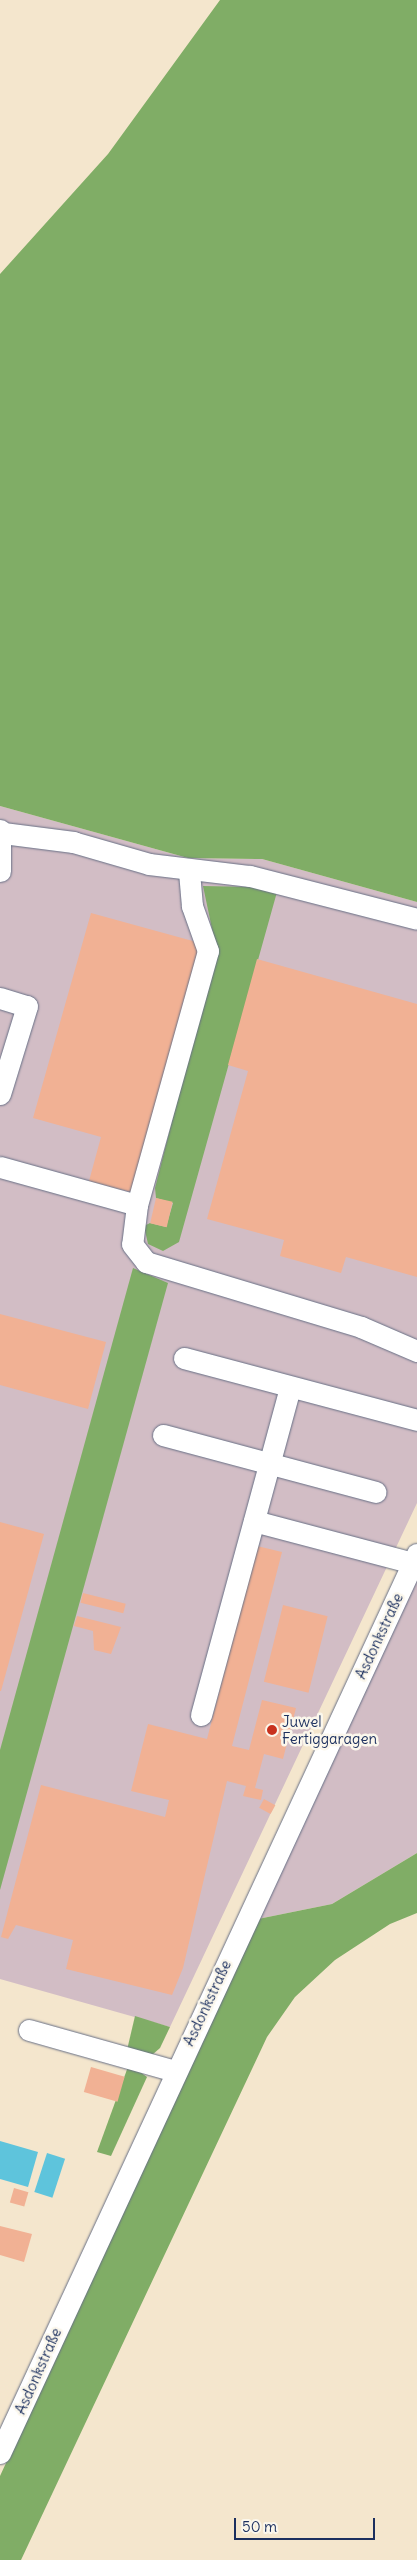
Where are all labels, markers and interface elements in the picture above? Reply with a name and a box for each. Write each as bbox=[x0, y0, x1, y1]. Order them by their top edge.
street label: Asdonkstraße bbox=[351, 1590, 407, 1682]
place label: Juwel Fertiggaragen bbox=[282, 1712, 377, 1747]
marker: Juwel Fertiggaragen bbox=[266, 1724, 278, 1736]
street label: Asdonkstraße bbox=[179, 1957, 235, 2049]
street label: Asdonkstraße bbox=[11, 2325, 65, 2417]
scale bar bbox=[237, 2508, 378, 2540]
text: 50 m bbox=[242, 2517, 277, 2536]

